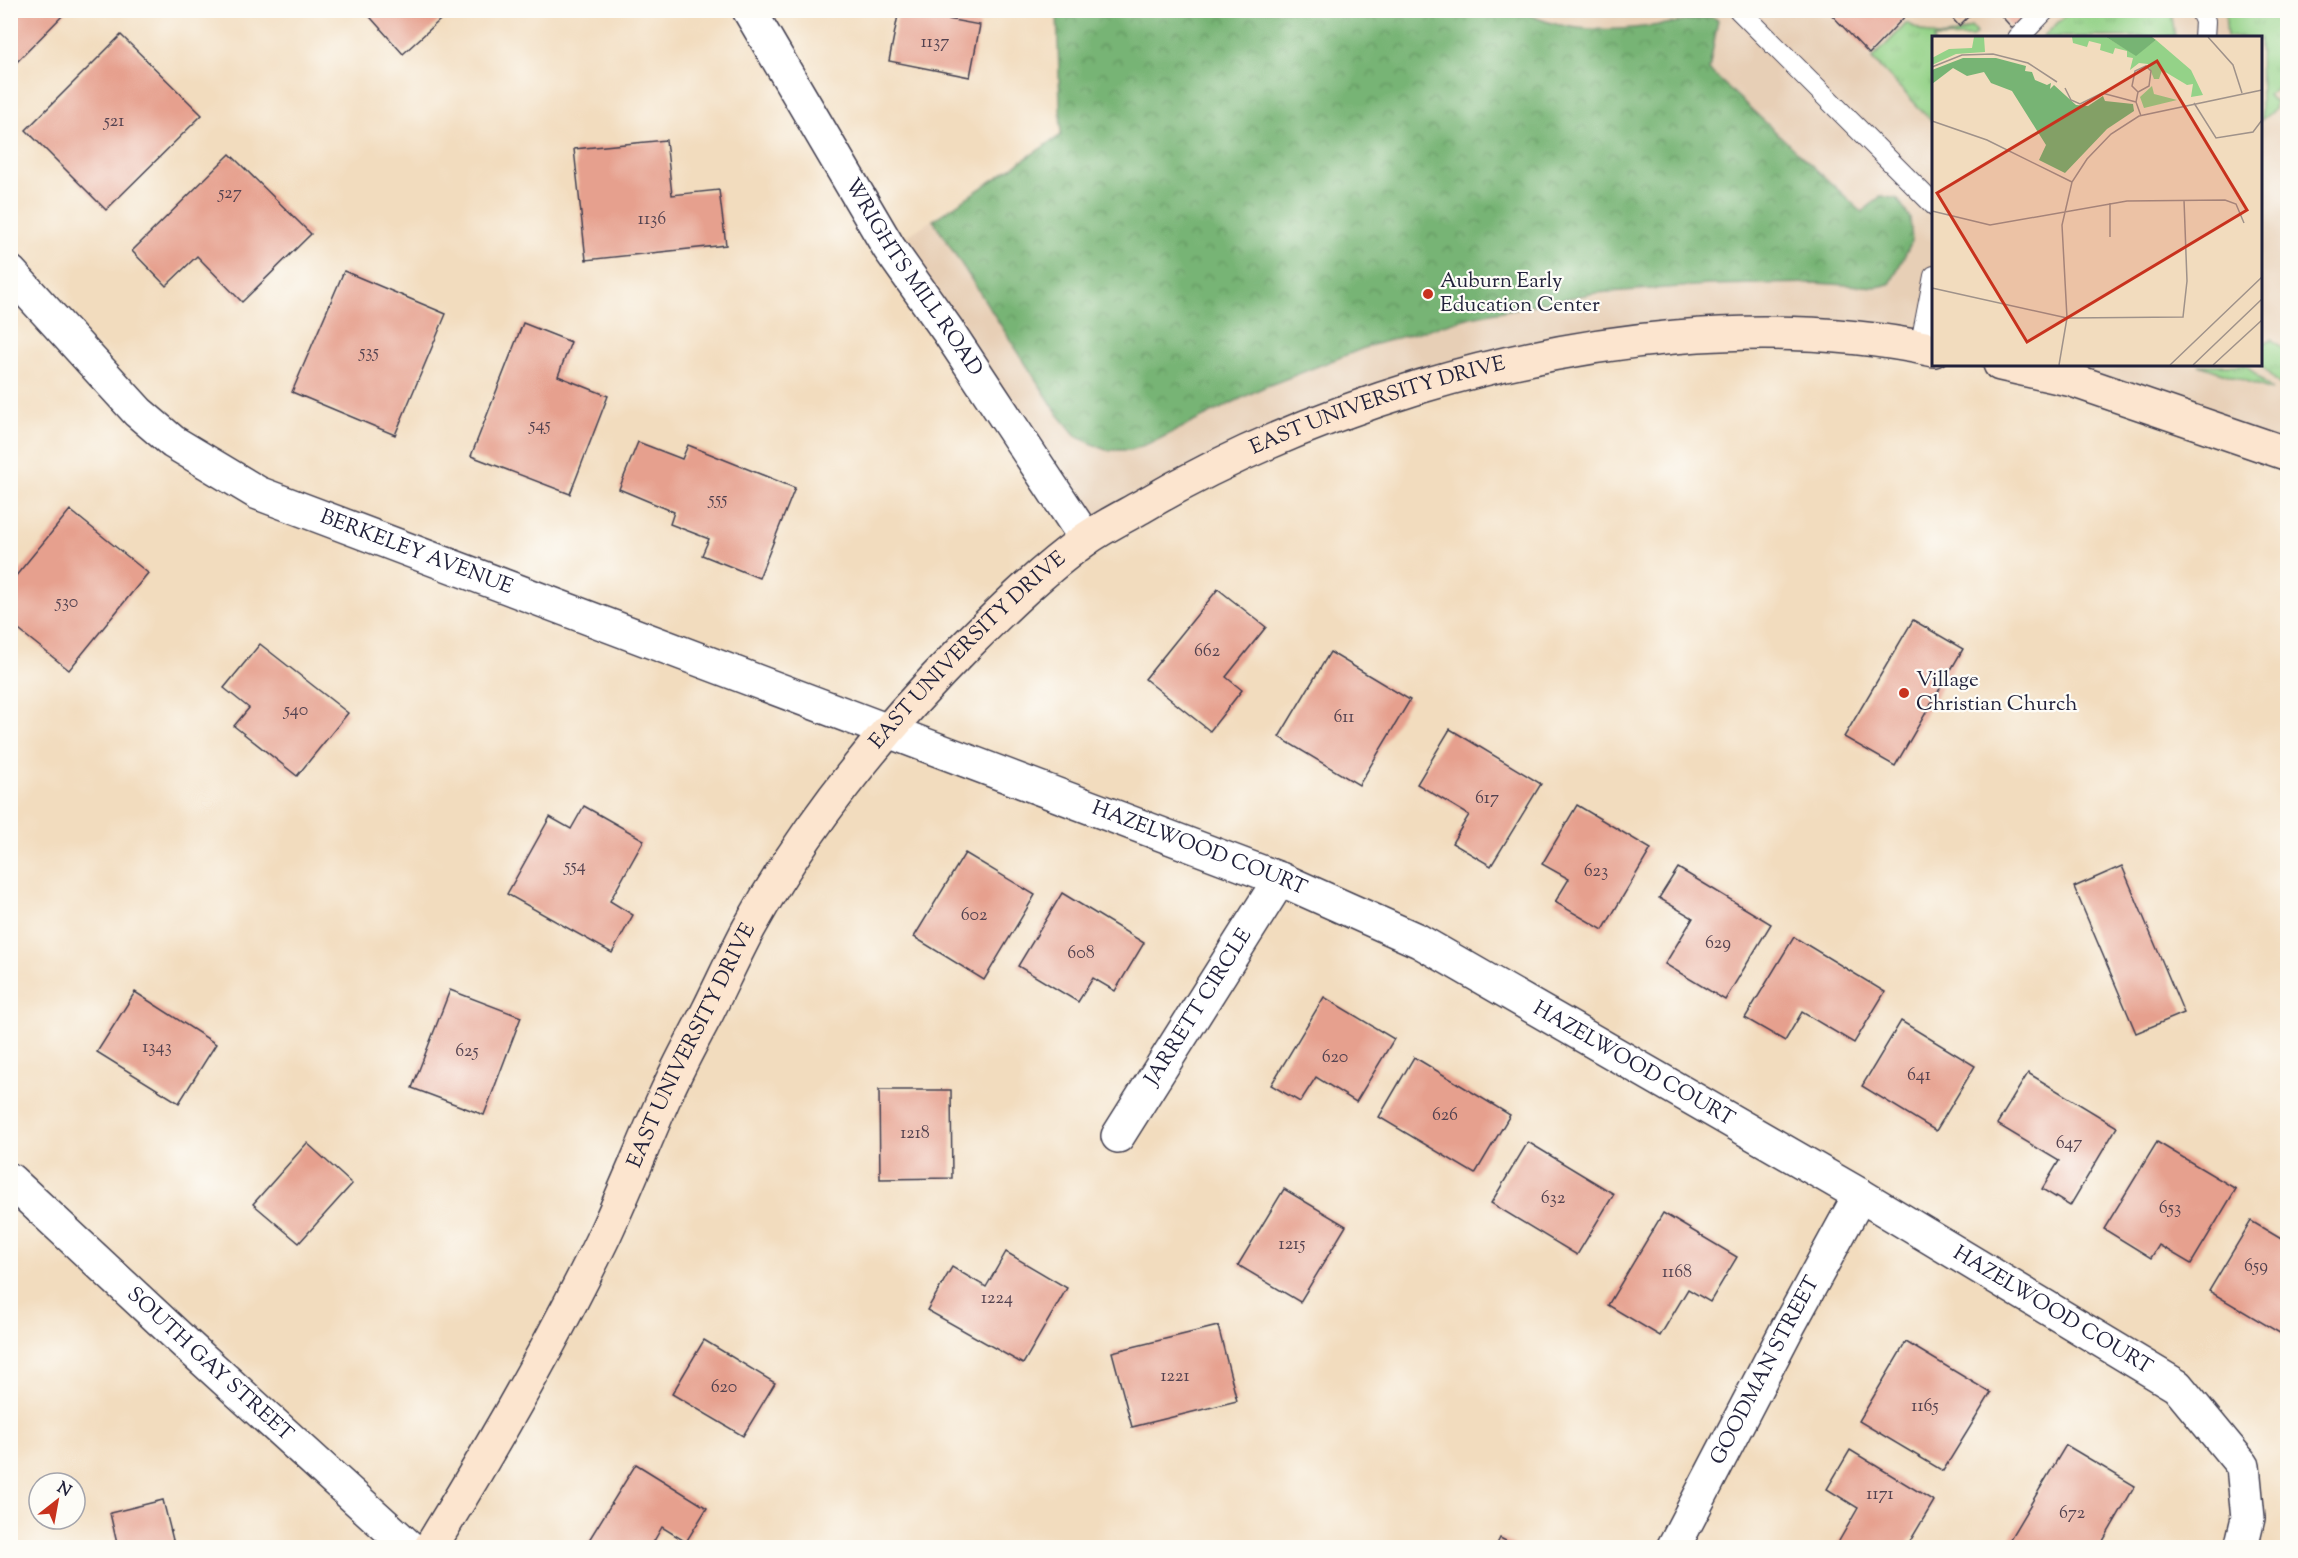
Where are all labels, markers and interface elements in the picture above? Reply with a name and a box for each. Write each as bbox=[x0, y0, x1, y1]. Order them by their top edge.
house number: 1137 bbox=[921, 30, 949, 56]
inset map bbox=[1932, 36, 2262, 366]
house number: 521 bbox=[103, 109, 124, 135]
street label: WRIGHTS MILL ROAD bbox=[836, 173, 989, 383]
house number: 527 bbox=[217, 181, 242, 207]
house number: 1136 bbox=[638, 207, 666, 233]
place label: Auburn Early Education Center bbox=[1440, 267, 1600, 321]
marker: Auburn Early Education Center bbox=[1421, 287, 1435, 301]
house number: 535 bbox=[358, 340, 379, 366]
street label: EAST UNIVERSITY DRIVE bbox=[1245, 349, 1509, 464]
house number: 545 bbox=[528, 413, 551, 439]
house number: 555 bbox=[708, 487, 727, 513]
street label: BERKELEY AVENUE bbox=[315, 503, 517, 603]
street label: EAST UNIVERSITY DRIVE bbox=[863, 544, 1073, 756]
house number: 530 bbox=[55, 590, 78, 616]
house number: 662 bbox=[1194, 639, 1221, 665]
place label: Village Christian Church bbox=[1916, 666, 2078, 720]
marker: Village Christian Church bbox=[1897, 686, 1911, 700]
house number: 540 bbox=[283, 698, 308, 724]
house number: 611 bbox=[1333, 705, 1355, 731]
house number: 617 bbox=[1475, 786, 1499, 812]
street label: HAZELWOOD COURT bbox=[1087, 794, 1312, 904]
house number: 554 bbox=[563, 854, 586, 880]
house number: 623 bbox=[1584, 859, 1608, 885]
house number: 602 bbox=[961, 903, 988, 929]
street label: EAST UNIVERSITY DRIVE bbox=[621, 918, 764, 1173]
street label: JARRETT CIRCLE bbox=[1138, 923, 1260, 1093]
house number: 629 bbox=[1705, 931, 1731, 957]
house number: 608 bbox=[1067, 941, 1095, 967]
street label: HAZELWOOD COURT bbox=[1527, 995, 1740, 1135]
house number: 1343 bbox=[142, 1035, 172, 1061]
house number: 625 bbox=[455, 1039, 479, 1065]
house number: 620 bbox=[1322, 1045, 1348, 1071]
house number: 641 bbox=[1907, 1063, 1931, 1089]
house number: 626 bbox=[1432, 1103, 1458, 1129]
house number: 1218 bbox=[900, 1121, 930, 1147]
house number: 647 bbox=[2056, 1131, 2082, 1157]
house number: 632 bbox=[1541, 1186, 1566, 1212]
house number: 653 bbox=[2159, 1196, 2181, 1222]
house number: 1215 bbox=[1279, 1232, 1305, 1258]
street label: HAZELWOOD COURT bbox=[1947, 1239, 2158, 1383]
house number: 659 bbox=[2244, 1254, 2268, 1280]
house number: 1168 bbox=[1662, 1260, 1692, 1286]
street label: GOODMAN STREET bbox=[1704, 1271, 1828, 1470]
street label: SOUTH GAY STREET bbox=[120, 1281, 300, 1449]
house number: 1224 bbox=[981, 1286, 1013, 1312]
house number: 1221 bbox=[1160, 1364, 1190, 1390]
house number: 620 bbox=[711, 1375, 737, 1401]
house number: 1165 bbox=[1911, 1394, 1939, 1420]
north arrow bbox=[27, 1471, 87, 1531]
text: N bbox=[52, 1477, 75, 1504]
house number: 1171 bbox=[1866, 1482, 1894, 1508]
house number: 672 bbox=[2059, 1501, 2086, 1527]

